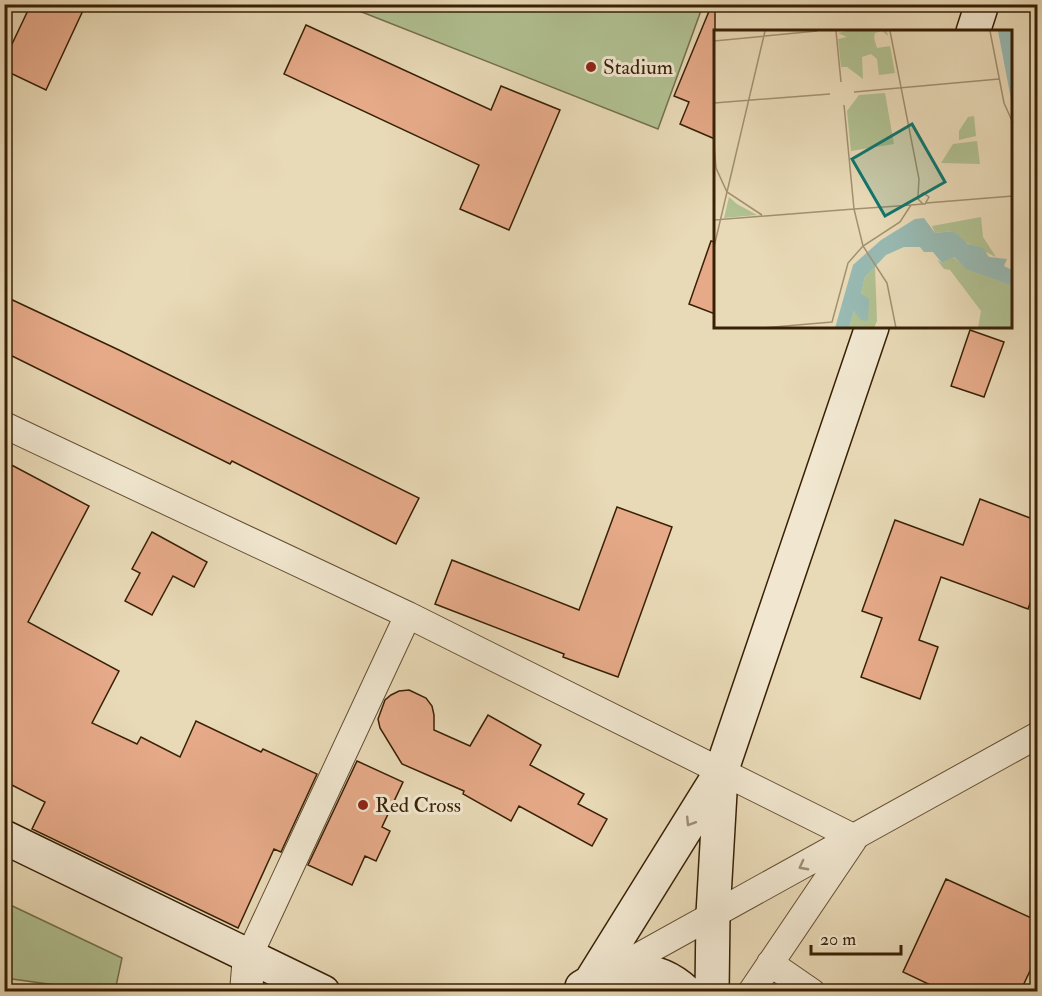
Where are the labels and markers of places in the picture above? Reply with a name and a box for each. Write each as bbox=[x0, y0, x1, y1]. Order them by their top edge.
place label: Stadium bbox=[603, 54, 673, 81]
marker: Stadium bbox=[584, 60, 598, 74]
place label: Red Cross bbox=[375, 792, 461, 819]
marker: Red Cross bbox=[356, 798, 370, 812]

